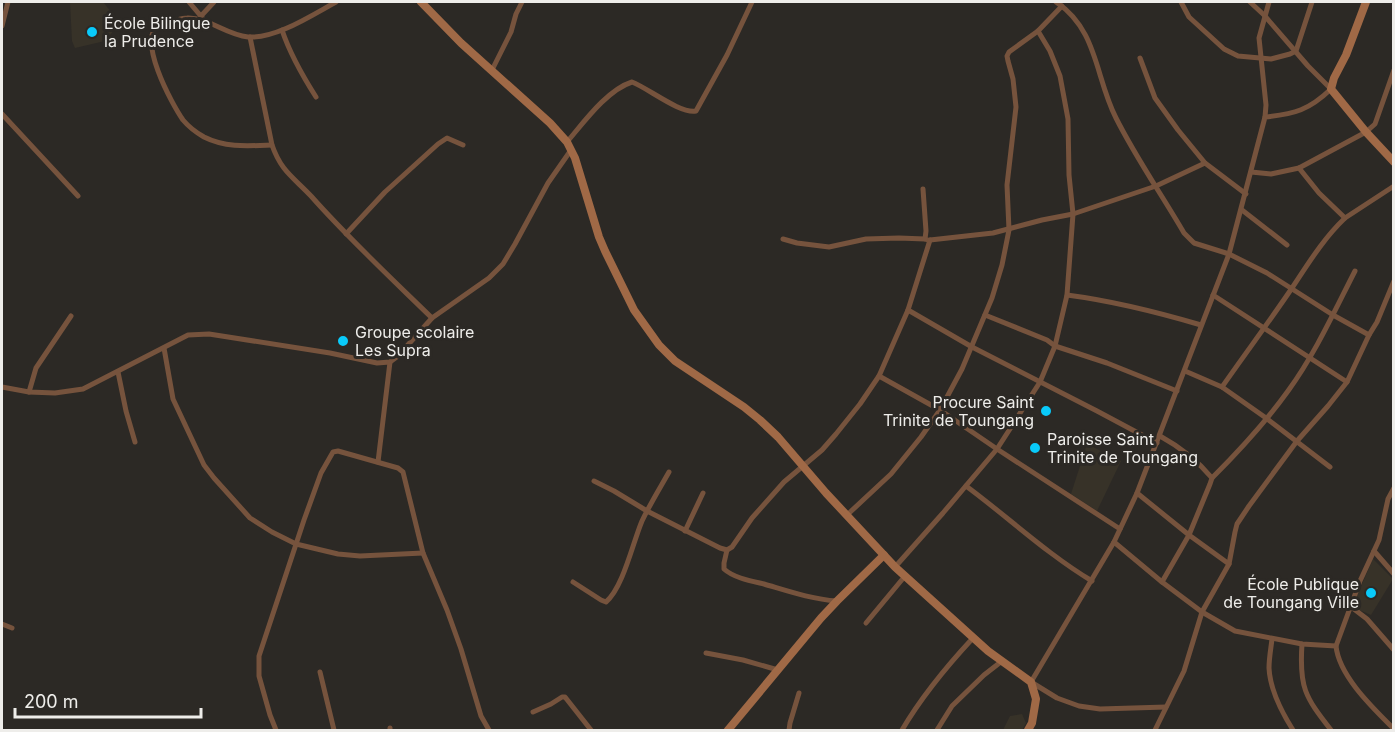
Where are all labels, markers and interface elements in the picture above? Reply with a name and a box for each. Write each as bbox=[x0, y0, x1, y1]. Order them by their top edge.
place label: École Bilingue la Prudence bbox=[104, 13, 210, 51]
marker: École Bilingue la Prudence bbox=[85, 25, 99, 39]
place label: Groupe scolaire Les Supra bbox=[355, 322, 474, 360]
marker: Groupe scolaire Les Supra bbox=[336, 334, 350, 348]
place label: Procure Saint Trinite de Toungang bbox=[883, 392, 1034, 430]
marker: Procure Saint Trinite de Toungang bbox=[1039, 404, 1053, 418]
place label: Paroisse Saint Trinite de Toungang bbox=[1047, 429, 1198, 467]
marker: Paroisse Saint Trinite de Toungang bbox=[1028, 441, 1042, 455]
place label: École Publique de Toungang Ville bbox=[1223, 574, 1359, 612]
marker: École Publique de Toungang Ville bbox=[1364, 586, 1378, 600]
scale bar bbox=[15, 681, 201, 719]
text: 200 m bbox=[24, 691, 79, 712]

